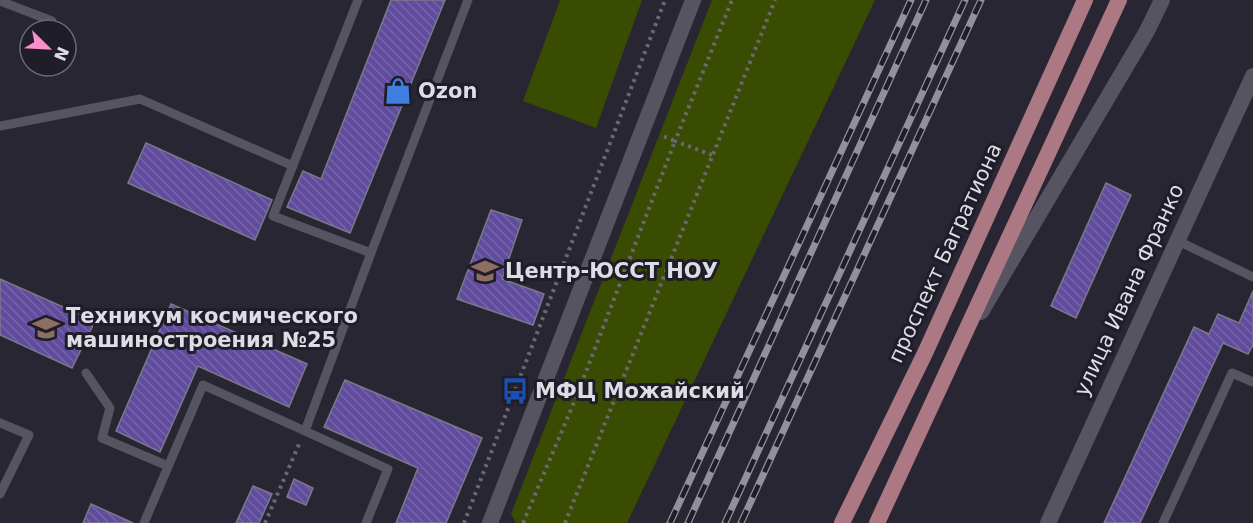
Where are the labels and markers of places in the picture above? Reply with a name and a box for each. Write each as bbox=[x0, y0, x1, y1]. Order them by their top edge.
shop icon: Ozon bbox=[383, 76, 413, 106]
place label: Ozon bbox=[418, 79, 477, 103]
school or university icon: Центр-ЮССТ НОУ bbox=[470, 256, 500, 286]
place label: Центр-ЮССТ НОУ bbox=[505, 259, 718, 283]
place label: Техникум космического машиностроения №25 bbox=[66, 304, 358, 352]
school or university icon: Техникум космического машиностроения №25 bbox=[31, 313, 61, 343]
bus stop icon: МФЦ Можайский bbox=[500, 376, 530, 406]
place label: МФЦ Можайский bbox=[535, 379, 745, 403]

